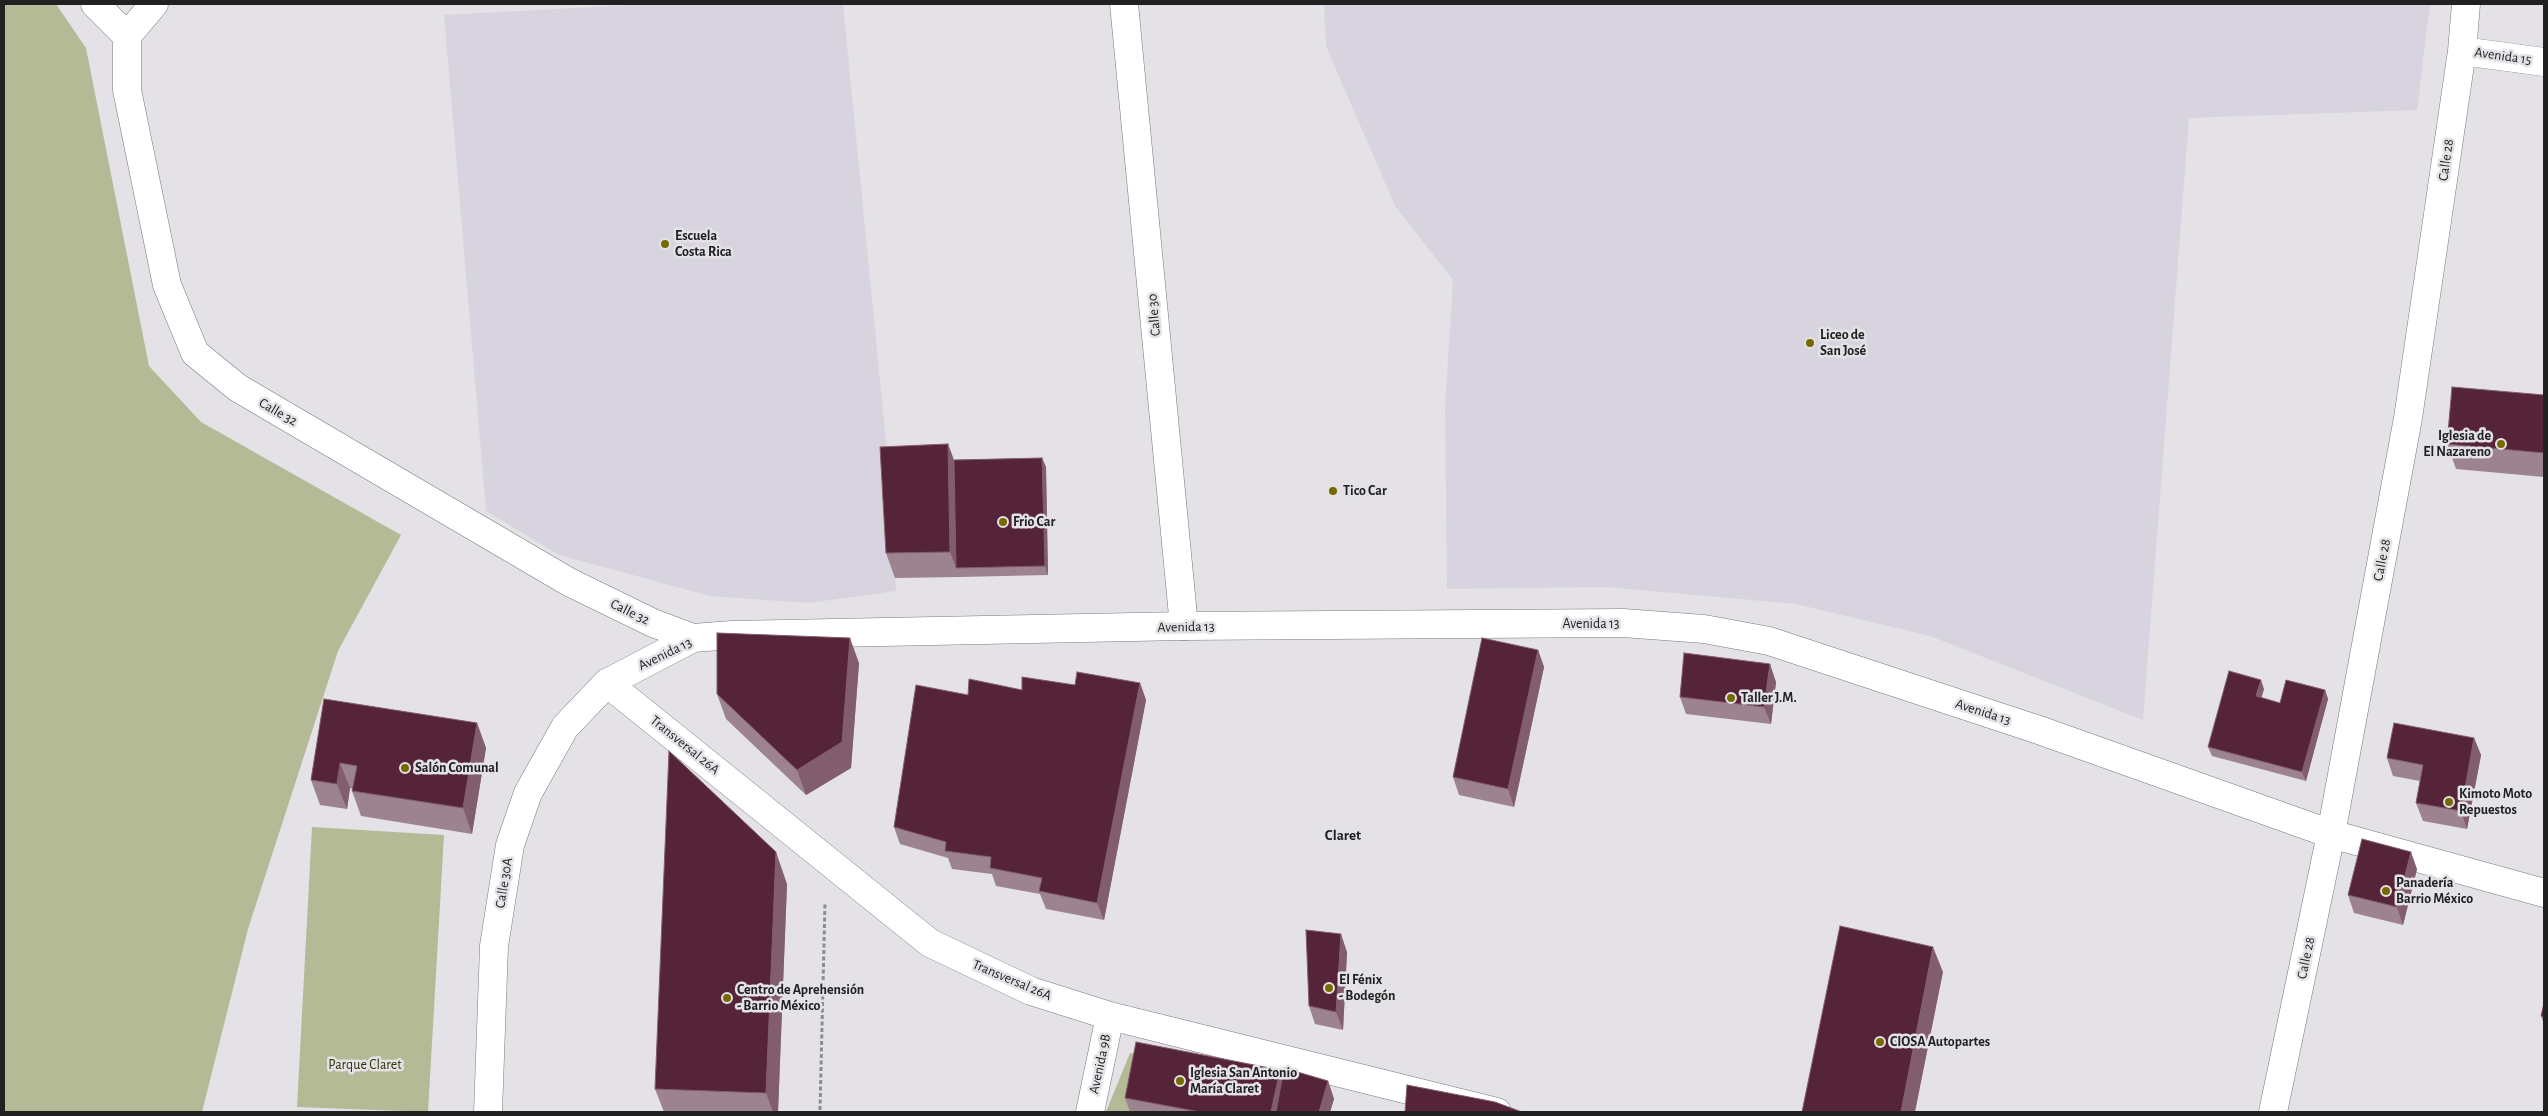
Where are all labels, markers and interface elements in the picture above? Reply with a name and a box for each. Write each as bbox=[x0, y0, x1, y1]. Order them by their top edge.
street label: Avenida 15 bbox=[2473, 44, 2533, 68]
street label: Calle 28 bbox=[2435, 138, 2457, 182]
place label: Escuela Costa Rica bbox=[675, 228, 732, 260]
marker: Escuela Costa Rica bbox=[659, 238, 671, 250]
street label: Calle 30 bbox=[1144, 293, 1164, 337]
place label: Liceo de San José bbox=[1820, 327, 1866, 360]
marker: Liceo de San José bbox=[1804, 337, 1816, 349]
street label: Calle 32 bbox=[256, 394, 300, 430]
place label: Iglesia de El Nazareno bbox=[2423, 428, 2491, 461]
marker: Iglesia de El Nazareno bbox=[2495, 438, 2507, 450]
place label: Tico Car bbox=[1343, 483, 1387, 499]
marker: Tico Car bbox=[1327, 485, 1339, 497]
place label: Frio Car bbox=[1013, 514, 1055, 530]
marker: Frio Car bbox=[997, 516, 1009, 528]
street label: Calle 28 bbox=[2370, 538, 2394, 582]
street label: Calle 32 bbox=[608, 595, 652, 629]
street label: Avenida 13 bbox=[1562, 616, 1620, 632]
street label: Avenida 13 bbox=[1157, 618, 1215, 636]
street label: Avenida 13 bbox=[636, 634, 694, 674]
place label: Taller J.M. bbox=[1741, 690, 1797, 706]
marker: Taller J.M. bbox=[1725, 692, 1737, 704]
street label: Avenida 13 bbox=[1953, 695, 2013, 729]
street label: Transversal 26A bbox=[647, 712, 723, 778]
place label: Salón Comunal bbox=[415, 760, 499, 776]
marker: Salón Comunal bbox=[399, 762, 411, 774]
place label: Kimoto Moto Repuestos bbox=[2459, 786, 2532, 819]
marker: Kimoto Moto Repuestos bbox=[2443, 796, 2455, 808]
district label: Claret bbox=[1325, 826, 1361, 844]
street label: Calle 30A bbox=[492, 857, 516, 909]
place label: Panadería Barrio México bbox=[2396, 875, 2473, 908]
marker: Panadería Barrio México bbox=[2380, 885, 2392, 897]
street label: Calle 28 bbox=[2293, 936, 2319, 980]
street label: Transversal 26A bbox=[970, 956, 1054, 1004]
place label: El Fénix - Bodegón bbox=[1339, 972, 1395, 1004]
place label: Centro de Aprehensión - Barrio México bbox=[737, 982, 864, 1014]
marker: El Fénix - Bodegón bbox=[1323, 982, 1335, 994]
marker: Centro de Aprehensión - Barrio México bbox=[721, 992, 733, 1004]
street label: Avenida 9B bbox=[1085, 1033, 1115, 1095]
place label: CIOSA Autopartes bbox=[1890, 1034, 1990, 1050]
marker: CIOSA Autopartes bbox=[1874, 1036, 1886, 1048]
park label: Parque Claret bbox=[328, 1057, 402, 1073]
place label: Iglesia San Antonio María Claret bbox=[1190, 1065, 1297, 1098]
marker: Iglesia San Antonio María Claret bbox=[1174, 1075, 1186, 1087]

